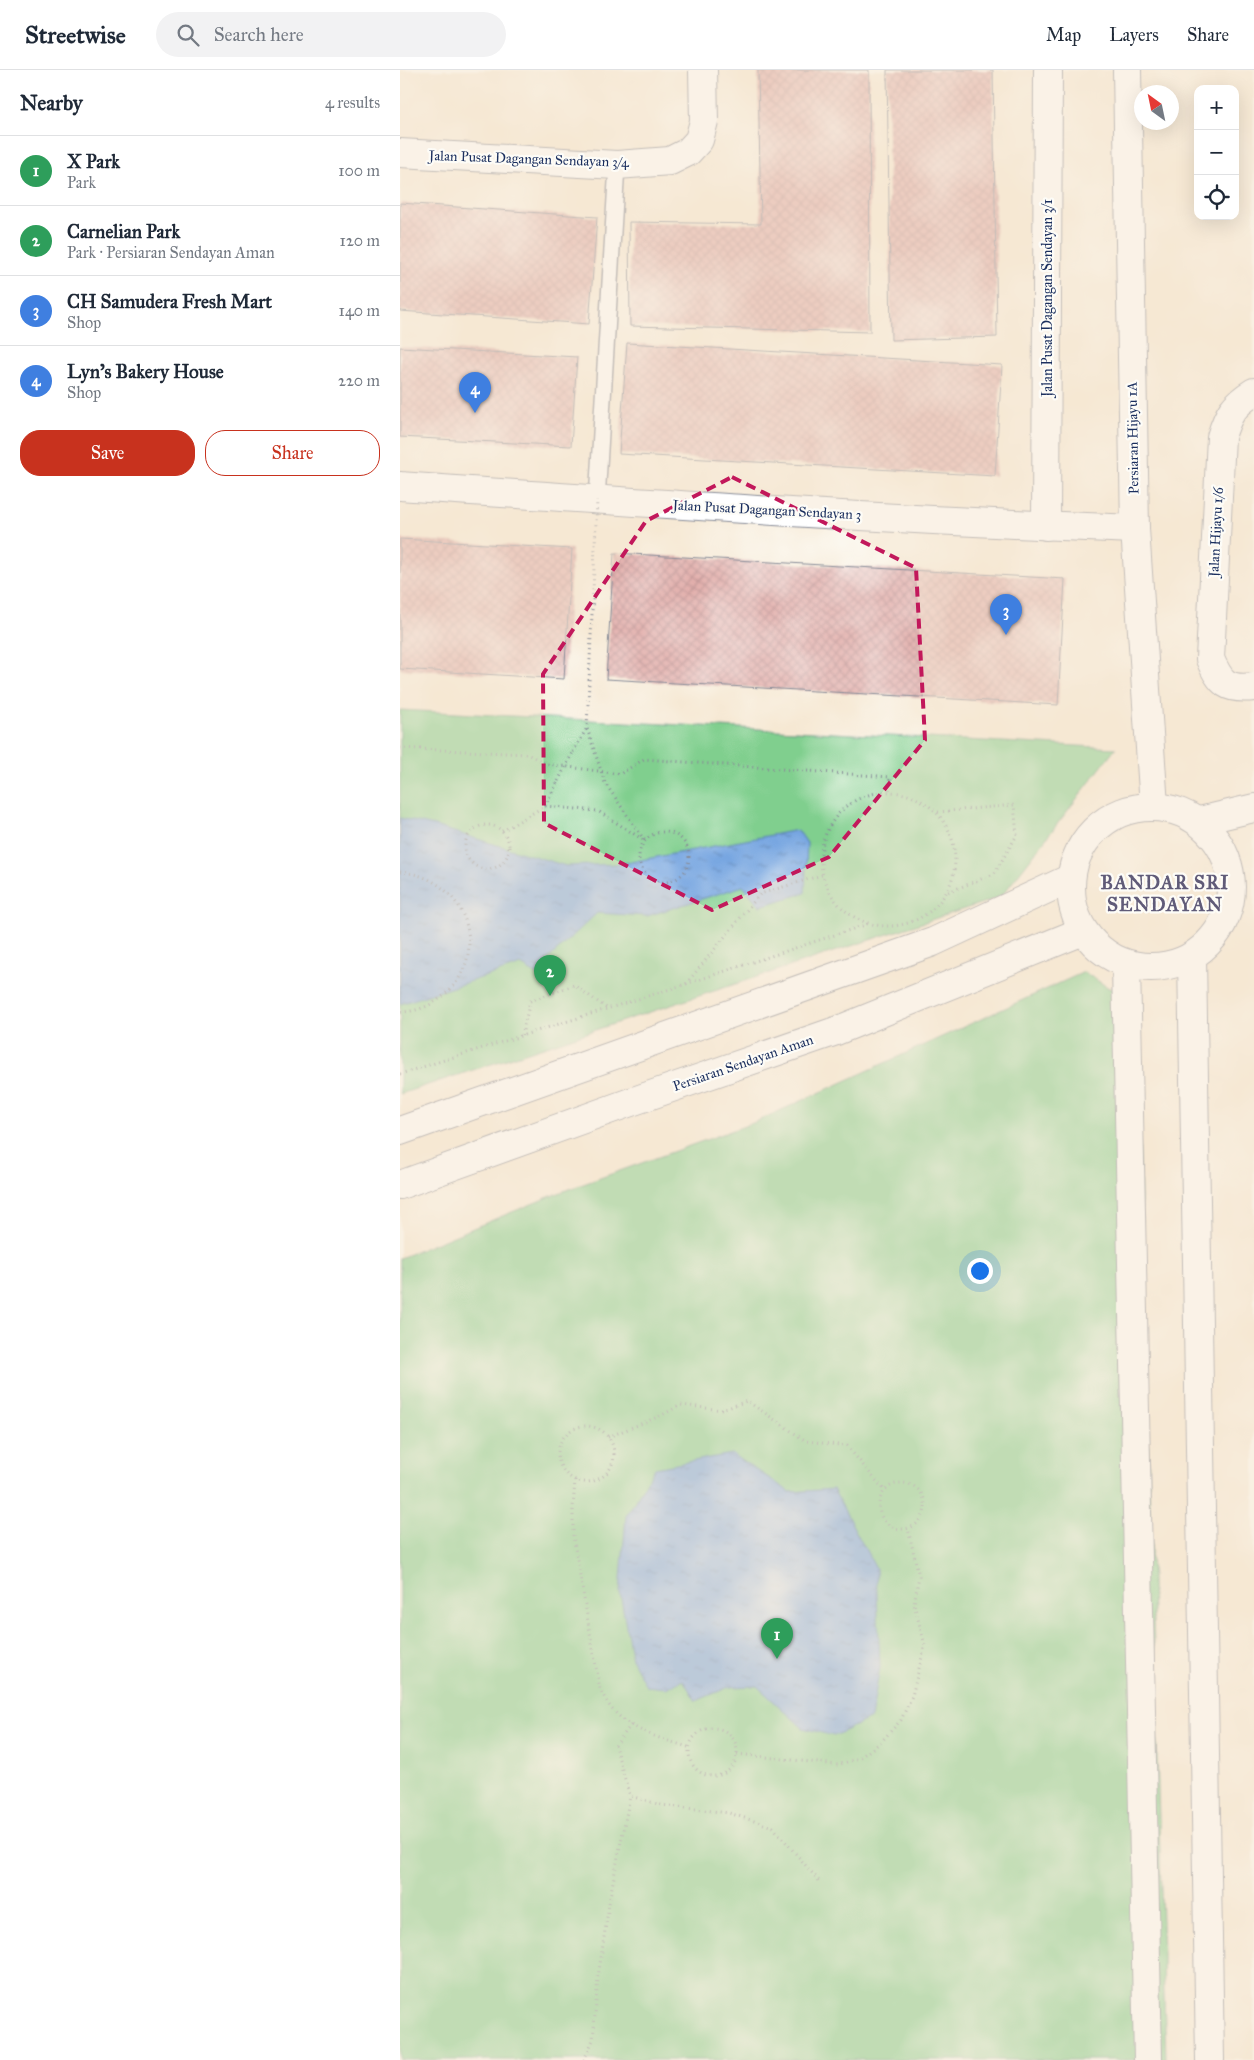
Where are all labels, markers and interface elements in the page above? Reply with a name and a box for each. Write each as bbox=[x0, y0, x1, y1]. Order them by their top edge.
search box bbox=[156, 12, 506, 57]
text: Streetwise bbox=[25, 20, 126, 50]
icon: search bbox=[174, 21, 202, 49]
text: Search here bbox=[214, 23, 304, 46]
text: Map bbox=[1046, 24, 1081, 46]
text: Layers bbox=[1109, 24, 1159, 46]
text: Share bbox=[1187, 24, 1229, 46]
north arrow bbox=[1134, 85, 1179, 130]
map controls bbox=[1194, 85, 1239, 220]
button: + bbox=[1194, 85, 1239, 130]
text: Nearby bbox=[20, 90, 83, 116]
text: 4 results bbox=[325, 93, 380, 112]
button: − bbox=[1194, 130, 1239, 175]
street label: Jalan Pusat Dagangan Sendayan 3/4 bbox=[427, 147, 630, 172]
text: X Park bbox=[67, 150, 120, 173]
text: 1 bbox=[33, 161, 39, 180]
text: 100 m bbox=[338, 161, 380, 180]
text: Park bbox=[67, 173, 96, 192]
button: locate bbox=[1194, 175, 1239, 220]
street label: Jalan Pusat Dagangan Sendayan 3/1 bbox=[1039, 198, 1057, 399]
text: Carnelian Park bbox=[67, 220, 180, 243]
text: 2 bbox=[32, 231, 40, 250]
text: 120 m bbox=[340, 231, 380, 250]
text: Park · Persiaran Sendayan Aman bbox=[67, 243, 275, 262]
text: CH Samudera Fresh Mart bbox=[67, 290, 272, 313]
text: 3 bbox=[33, 301, 39, 320]
text: 140 m bbox=[339, 301, 380, 320]
text: Shop bbox=[67, 313, 101, 332]
text: Lyn's Bakery House bbox=[67, 360, 224, 383]
text: 4 bbox=[32, 371, 40, 390]
text: 220 m bbox=[338, 371, 380, 390]
pin: 4 bbox=[459, 372, 491, 413]
street label: Persiaran Hijayu 1A bbox=[1124, 381, 1142, 494]
text: Shop bbox=[67, 383, 101, 402]
button: Save bbox=[20, 430, 195, 476]
button: Share bbox=[205, 430, 380, 476]
street label: Jalan Hijayu 1/6 bbox=[1205, 486, 1228, 580]
street label: Jalan Pusat Dagangan Sendayan 3 bbox=[670, 496, 862, 524]
pin: 3 bbox=[990, 594, 1022, 635]
district label: BANDAR SRI SENDAYAN bbox=[1101, 871, 1229, 916]
pin: 2 bbox=[534, 955, 566, 996]
street label: Persiaran Sendayan Aman bbox=[671, 1031, 816, 1095]
your location bbox=[967, 1258, 993, 1284]
pin: 1 bbox=[761, 1618, 793, 1659]

